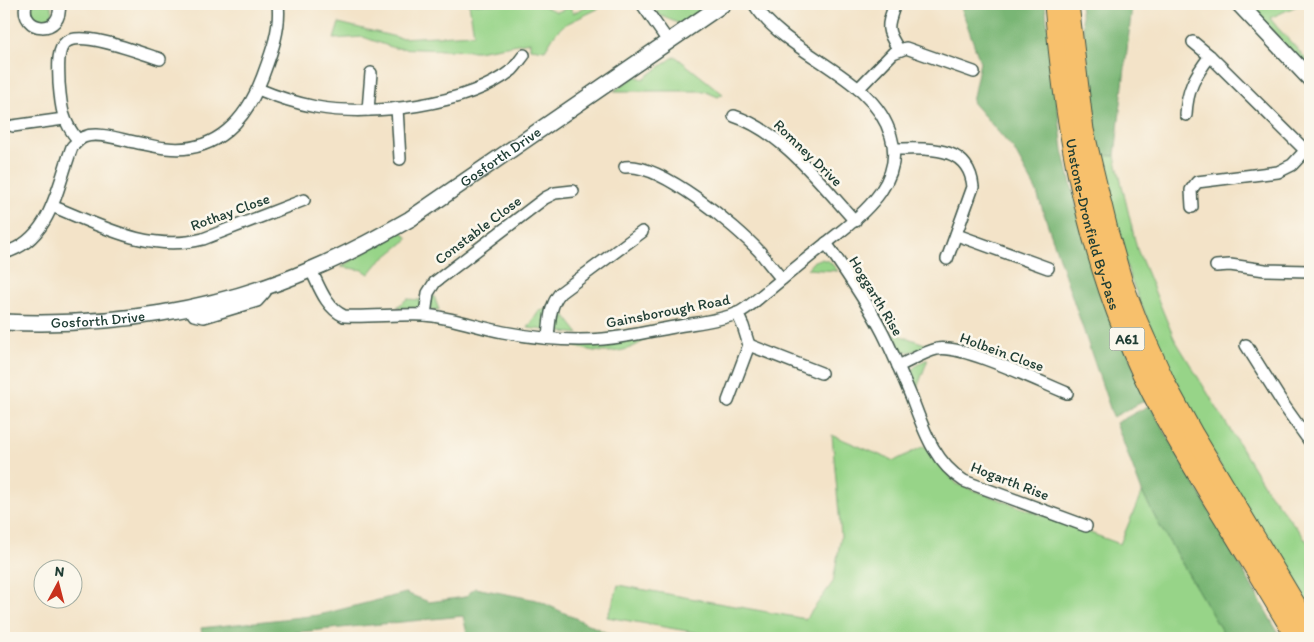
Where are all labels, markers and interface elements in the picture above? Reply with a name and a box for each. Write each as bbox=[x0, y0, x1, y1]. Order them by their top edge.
street label: Romney Drive bbox=[770, 116, 846, 190]
street label: Gosforth Drive bbox=[456, 123, 544, 191]
street label: Unstone-Dronfield By-Pass bbox=[1062, 137, 1124, 313]
street label: Rothay Close bbox=[188, 189, 272, 235]
street label: Constable Close bbox=[431, 192, 525, 268]
street label: Hoggarth Rise bbox=[845, 253, 907, 339]
street label: Gainsborough Road bbox=[604, 290, 732, 332]
street label: Gosforth Drive bbox=[51, 307, 146, 332]
street label: Holbein Close bbox=[957, 328, 1047, 376]
road number: A61 bbox=[1110, 328, 1144, 350]
street label: Hogarth Rise bbox=[968, 458, 1052, 504]
north arrow bbox=[32, 560, 82, 610]
text: N bbox=[54, 563, 65, 581]

